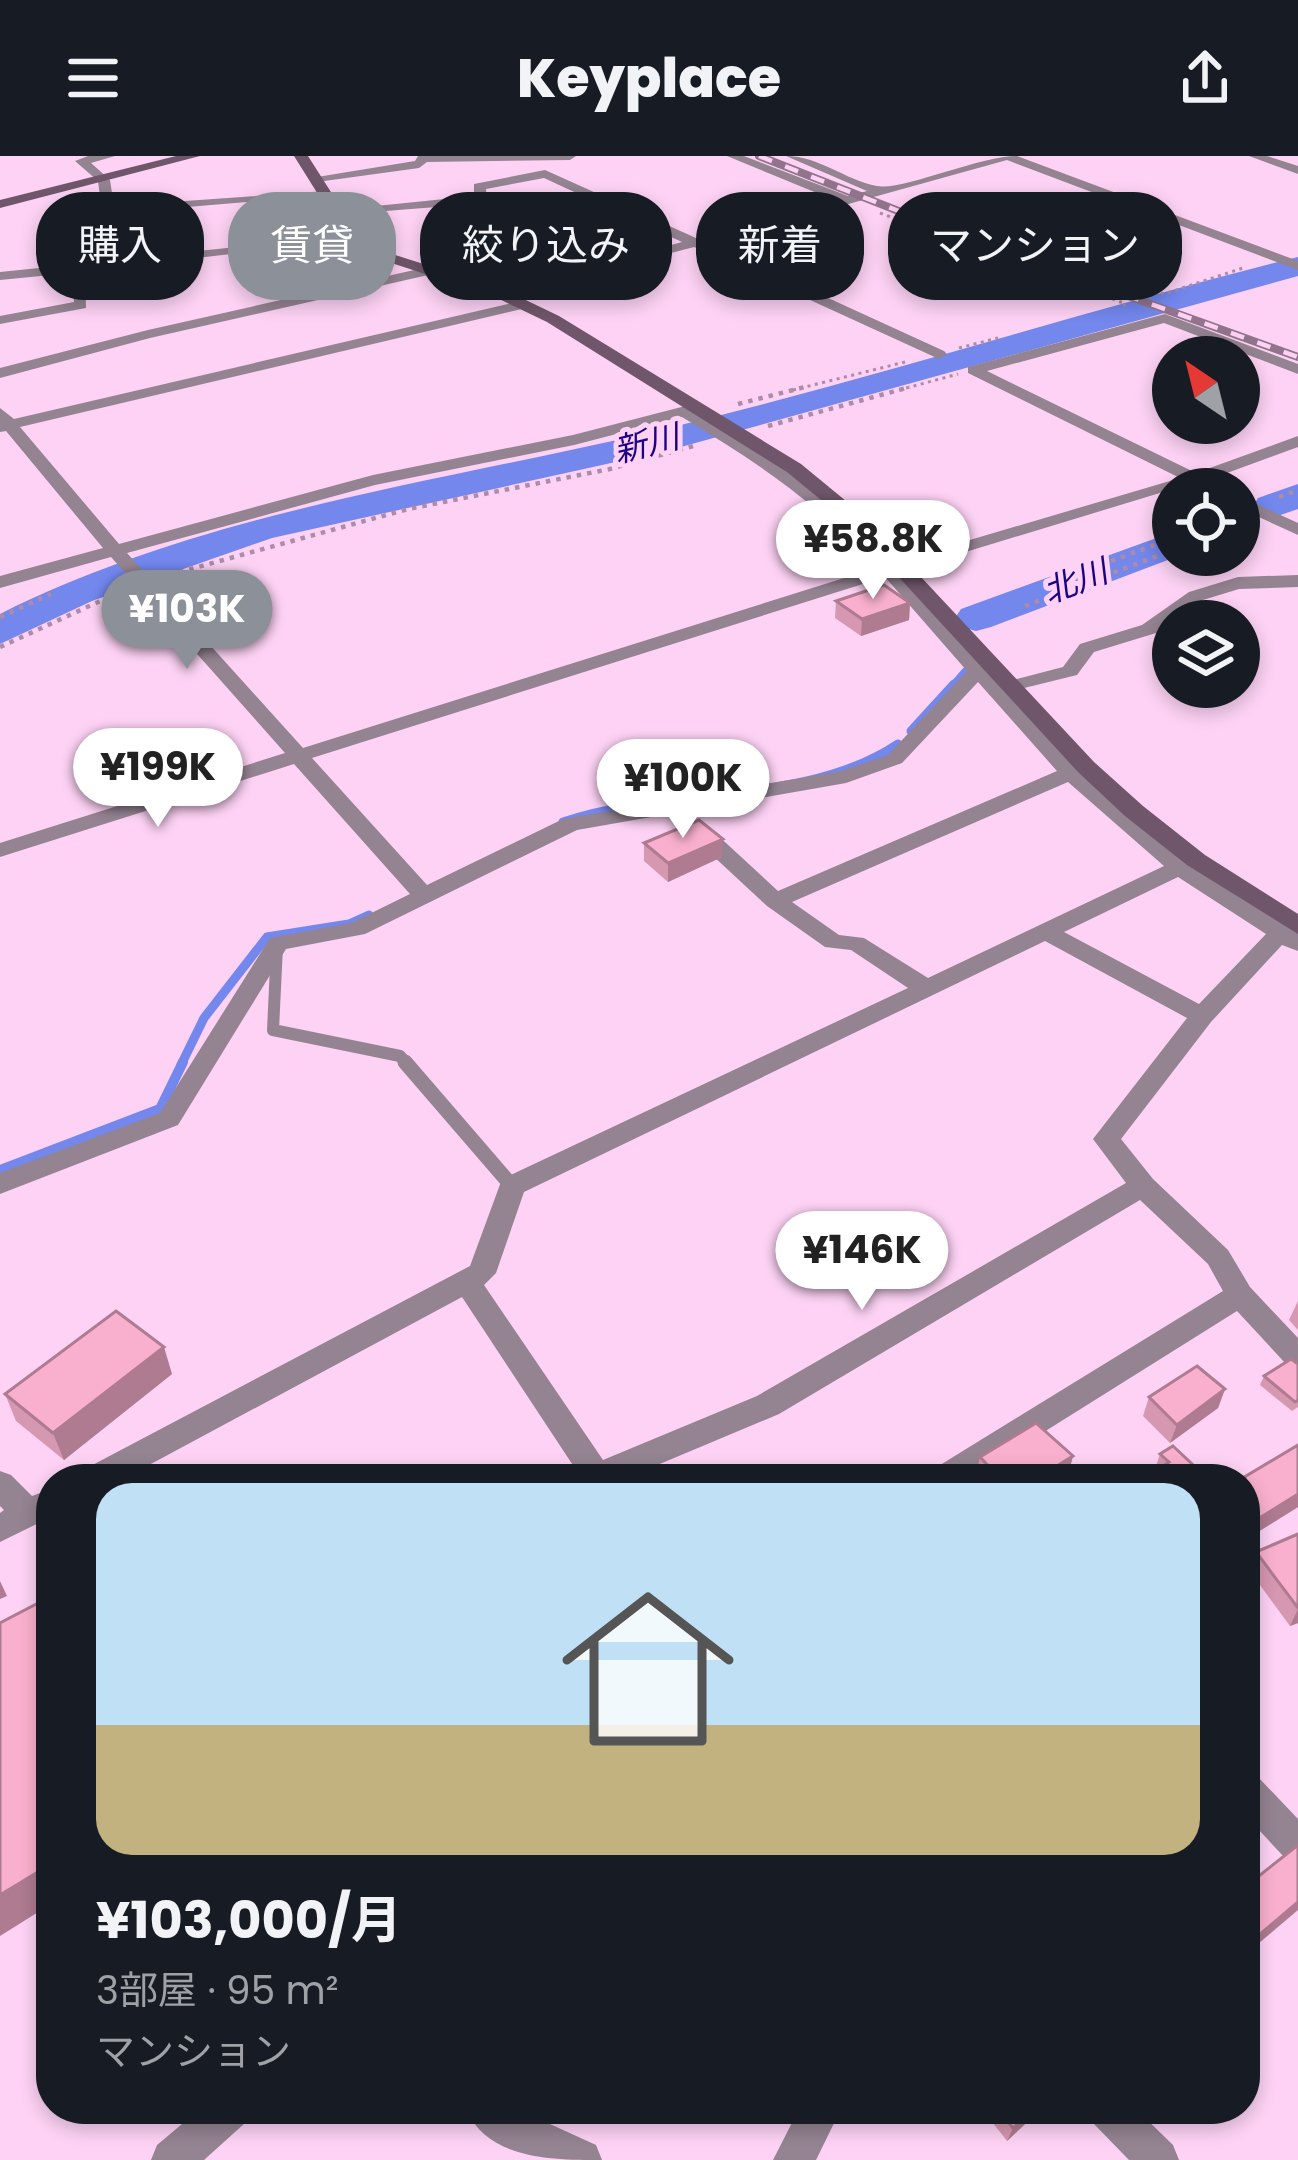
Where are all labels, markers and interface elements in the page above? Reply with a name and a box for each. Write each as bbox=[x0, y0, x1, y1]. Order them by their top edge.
text: Keyplace bbox=[517, 40, 781, 116]
icon: menu bbox=[60, 45, 126, 111]
icon: share bbox=[1172, 45, 1238, 111]
chip: 購入 bbox=[36, 192, 204, 300]
chip: 賃貸 bbox=[228, 192, 396, 300]
chip: 絞り込み bbox=[420, 192, 672, 300]
chip: 新着 bbox=[696, 192, 864, 300]
chip: マンション bbox=[888, 192, 1182, 300]
north arrow bbox=[1152, 336, 1260, 444]
map controls bbox=[1152, 336, 1260, 708]
water label: 新川 bbox=[608, 412, 687, 474]
button: locate bbox=[1152, 468, 1260, 576]
pin: ¥58.8K bbox=[775, 500, 971, 602]
text: ¥58.8K bbox=[803, 511, 943, 566]
water label: 北川 bbox=[1036, 547, 1117, 615]
pin: ¥103K bbox=[103, 570, 271, 672]
text: ¥103K bbox=[128, 581, 246, 636]
button: layers bbox=[1152, 600, 1260, 708]
pin: ¥199K bbox=[74, 728, 242, 830]
text: ¥199K bbox=[100, 739, 216, 794]
pin: ¥100K bbox=[599, 739, 767, 841]
text: ¥100K bbox=[624, 750, 742, 805]
pin: ¥146K bbox=[778, 1211, 946, 1313]
text: ¥146K bbox=[802, 1222, 922, 1277]
icon: home bbox=[540, 1561, 756, 1777]
text: ¥103,000/月 bbox=[96, 1884, 402, 1956]
text: 3部屋 · 95 m² bbox=[96, 1963, 339, 2018]
text: マンション bbox=[96, 2024, 291, 2079]

